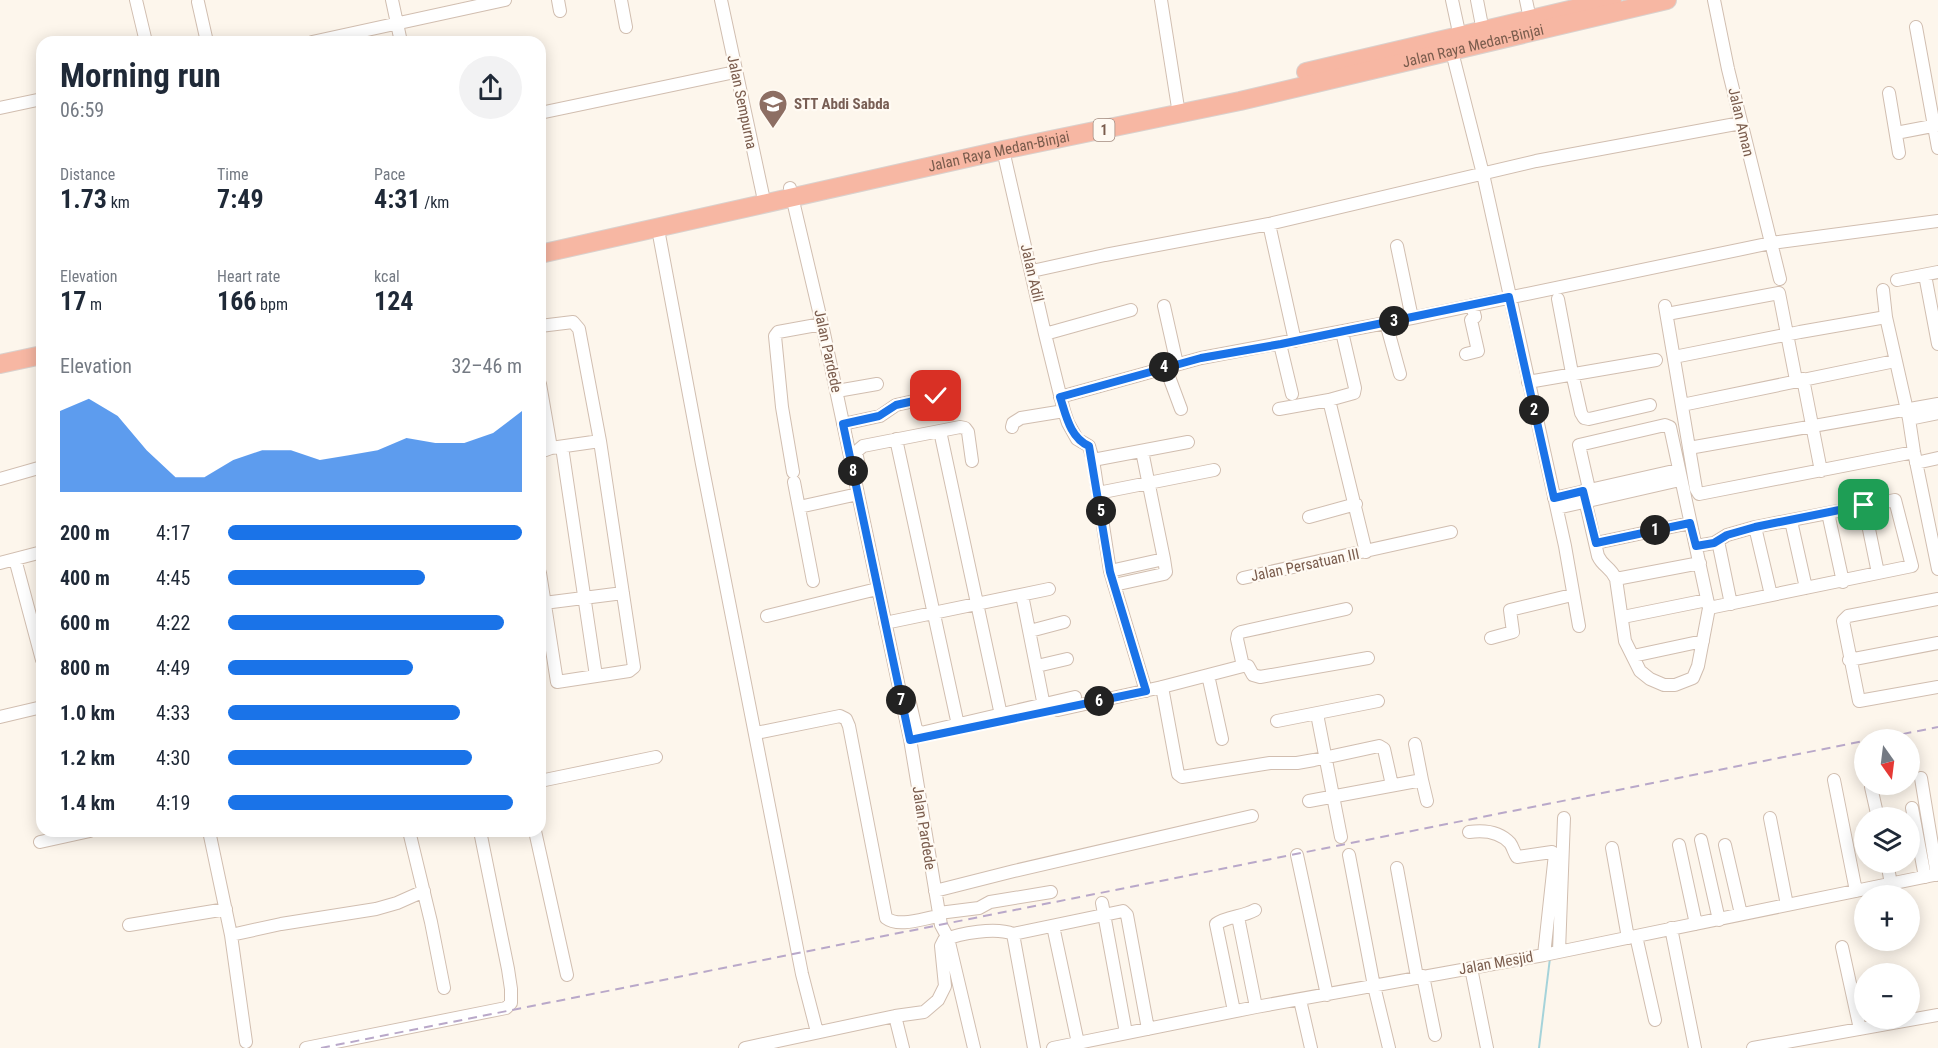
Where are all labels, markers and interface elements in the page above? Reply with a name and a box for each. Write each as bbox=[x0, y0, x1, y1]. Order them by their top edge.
street label: Jalan Raya Medan-Binjai bbox=[1401, 20, 1545, 71]
street label: Jalan Sempurna bbox=[723, 53, 761, 151]
text: Morning run bbox=[60, 56, 221, 95]
button: share bbox=[459, 56, 522, 119]
street label: Jalan Aman bbox=[1724, 86, 1758, 158]
school or university icon: STT Abdi Sabda bbox=[757, 88, 789, 130]
place label: STT Abdi Sabda bbox=[794, 95, 890, 113]
text: 06:59 bbox=[60, 98, 104, 122]
road number: 1 bbox=[1094, 119, 1114, 141]
street label: Jalan Raya Medan-Binjai bbox=[926, 127, 1071, 176]
text: Distance bbox=[60, 165, 115, 184]
text: Time bbox=[217, 165, 249, 184]
text: Pace bbox=[374, 165, 405, 184]
text: 1.73 bbox=[60, 184, 107, 214]
text: 7:49 bbox=[217, 184, 264, 214]
text: 4:31 bbox=[374, 184, 421, 214]
text: km bbox=[107, 193, 130, 212]
text: /km bbox=[421, 193, 449, 212]
street label: Jalan Adil bbox=[1017, 242, 1047, 304]
text: Elevation bbox=[60, 267, 118, 286]
text: Heart rate bbox=[217, 267, 280, 286]
text: kcal bbox=[374, 267, 400, 286]
text: 17 bbox=[60, 286, 86, 316]
text: 166 bbox=[217, 286, 256, 316]
text: 124 bbox=[374, 286, 413, 316]
text: m bbox=[86, 295, 102, 314]
text: bpm bbox=[256, 295, 288, 314]
pin: 3 bbox=[1379, 306, 1409, 336]
street label: Jalan Pardede bbox=[810, 308, 846, 394]
text: 3 bbox=[1390, 311, 1398, 330]
pin: 4 bbox=[1149, 352, 1179, 382]
text: Elevation bbox=[60, 354, 132, 378]
text: 32–46 m bbox=[451, 354, 522, 378]
text: 4 bbox=[1160, 357, 1168, 376]
pin bbox=[910, 370, 961, 421]
icon: check bbox=[919, 379, 952, 412]
pin: 2 bbox=[1519, 395, 1549, 425]
text: 2 bbox=[1530, 400, 1538, 419]
pin: 8 bbox=[838, 456, 868, 486]
text: 8 bbox=[849, 461, 857, 480]
pin bbox=[1838, 479, 1889, 530]
icon: arrive bbox=[1847, 488, 1880, 521]
pin: 5 bbox=[1086, 496, 1116, 526]
text: 5 bbox=[1097, 501, 1105, 520]
pin: 1 bbox=[1640, 515, 1670, 545]
text: 1 bbox=[1651, 520, 1659, 539]
text: 200 m bbox=[60, 521, 110, 545]
text: 4:17 bbox=[156, 521, 190, 545]
street label: Jalan Persatuan III bbox=[1249, 545, 1361, 585]
text: 400 m bbox=[60, 566, 110, 590]
text: 4:45 bbox=[156, 566, 190, 590]
text: 600 m bbox=[60, 611, 110, 635]
text: 4:22 bbox=[156, 611, 190, 635]
text: 800 m bbox=[60, 656, 110, 680]
text: 4:49 bbox=[156, 656, 190, 680]
pin: 7 bbox=[886, 685, 916, 715]
pin: 6 bbox=[1084, 686, 1114, 716]
text: 7 bbox=[897, 690, 905, 709]
text: 6 bbox=[1095, 691, 1103, 710]
text: 1.0 km bbox=[60, 701, 115, 725]
text: 4:33 bbox=[156, 701, 190, 725]
north arrow bbox=[1854, 729, 1920, 795]
map controls bbox=[1854, 729, 1920, 1029]
text: 1.2 km bbox=[60, 746, 115, 770]
text: 4:30 bbox=[156, 746, 190, 770]
street label: Jalan Pardede bbox=[908, 785, 940, 871]
text: 1.4 km bbox=[60, 791, 115, 815]
text: 4:19 bbox=[156, 791, 190, 815]
button: layers bbox=[1854, 807, 1920, 873]
button: + bbox=[1854, 885, 1920, 951]
street label: Jalan Mesjid bbox=[1457, 948, 1535, 978]
button: − bbox=[1854, 963, 1920, 1029]

